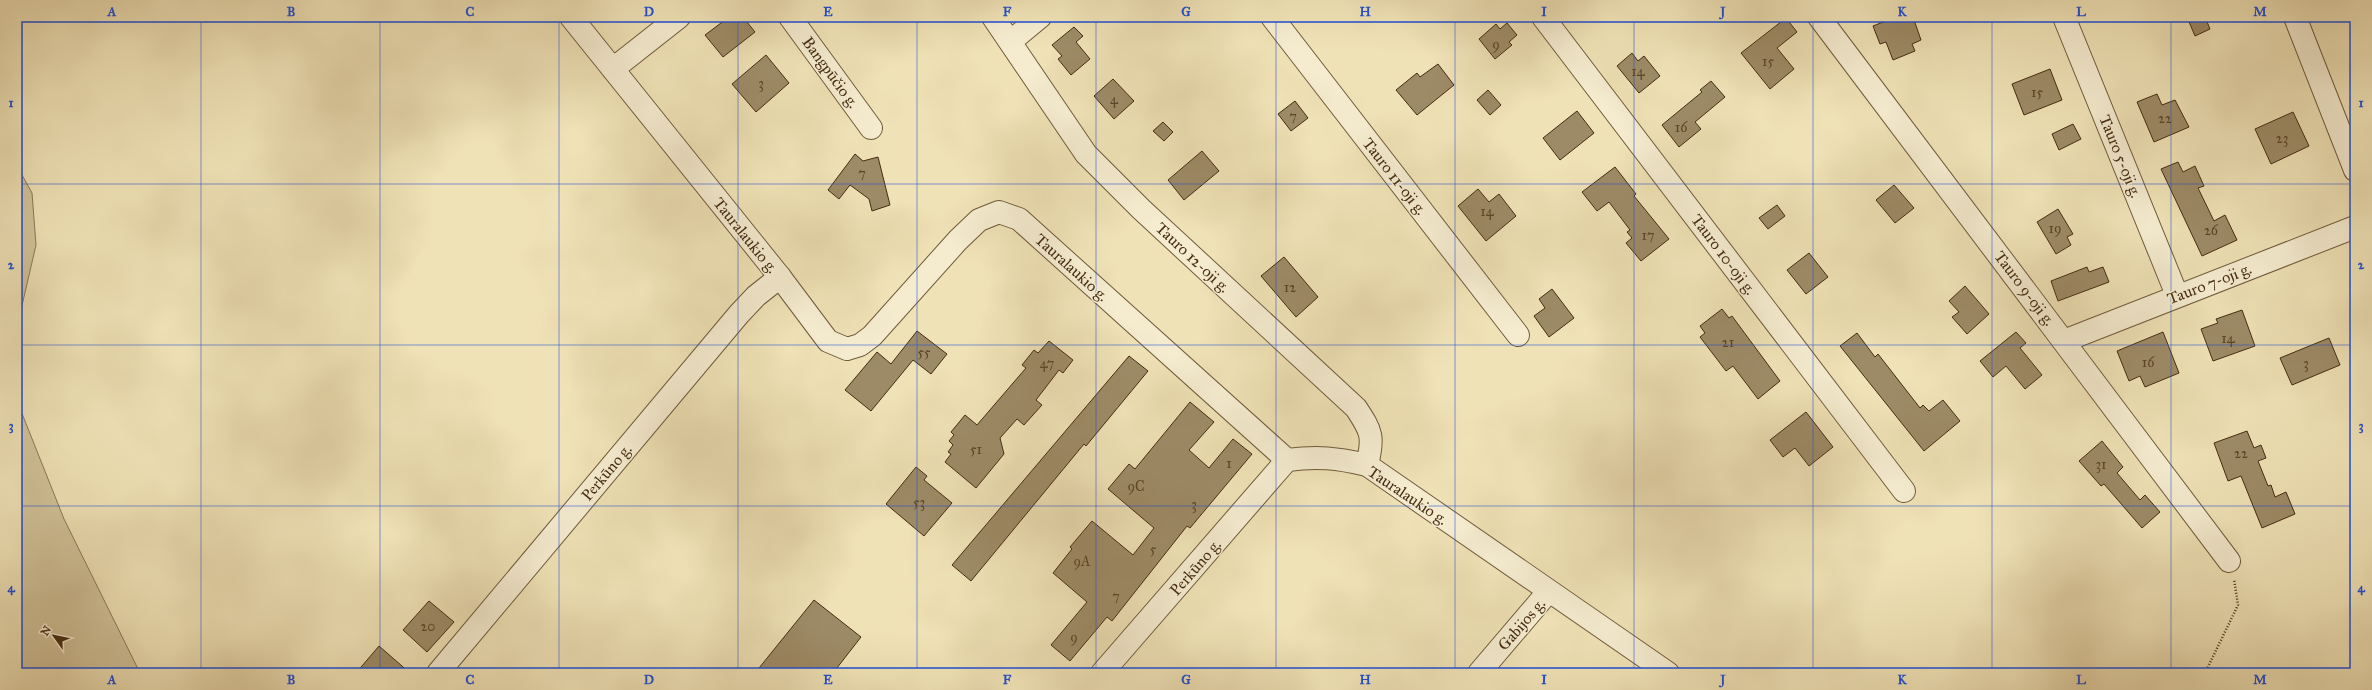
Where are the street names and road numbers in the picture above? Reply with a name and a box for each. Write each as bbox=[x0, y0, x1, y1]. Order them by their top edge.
street label: Bangpūčio g. bbox=[798, 33, 863, 112]
street label: Tauro 5-oji g. bbox=[2094, 112, 2146, 201]
street label: Tauro 11-oji g. bbox=[1358, 134, 1431, 219]
street label: Tauralaukio g. bbox=[709, 194, 782, 278]
street label: Tauro 10-oji g. bbox=[1686, 210, 1760, 299]
street label: Tauro 12-oji g. bbox=[1151, 218, 1234, 297]
street label: Tauralaukio g. bbox=[1031, 230, 1112, 306]
street label: Tauro 9-oji g. bbox=[1990, 247, 2059, 330]
street label: Tauro 7-oji g. bbox=[2164, 259, 2254, 309]
street label: Perkūno g. bbox=[577, 440, 636, 505]
street label: Tauralaukio g. bbox=[1364, 462, 1451, 530]
street label: Perkūno g. bbox=[1166, 535, 1226, 600]
street label: Gabijos g. bbox=[1494, 594, 1550, 655]

